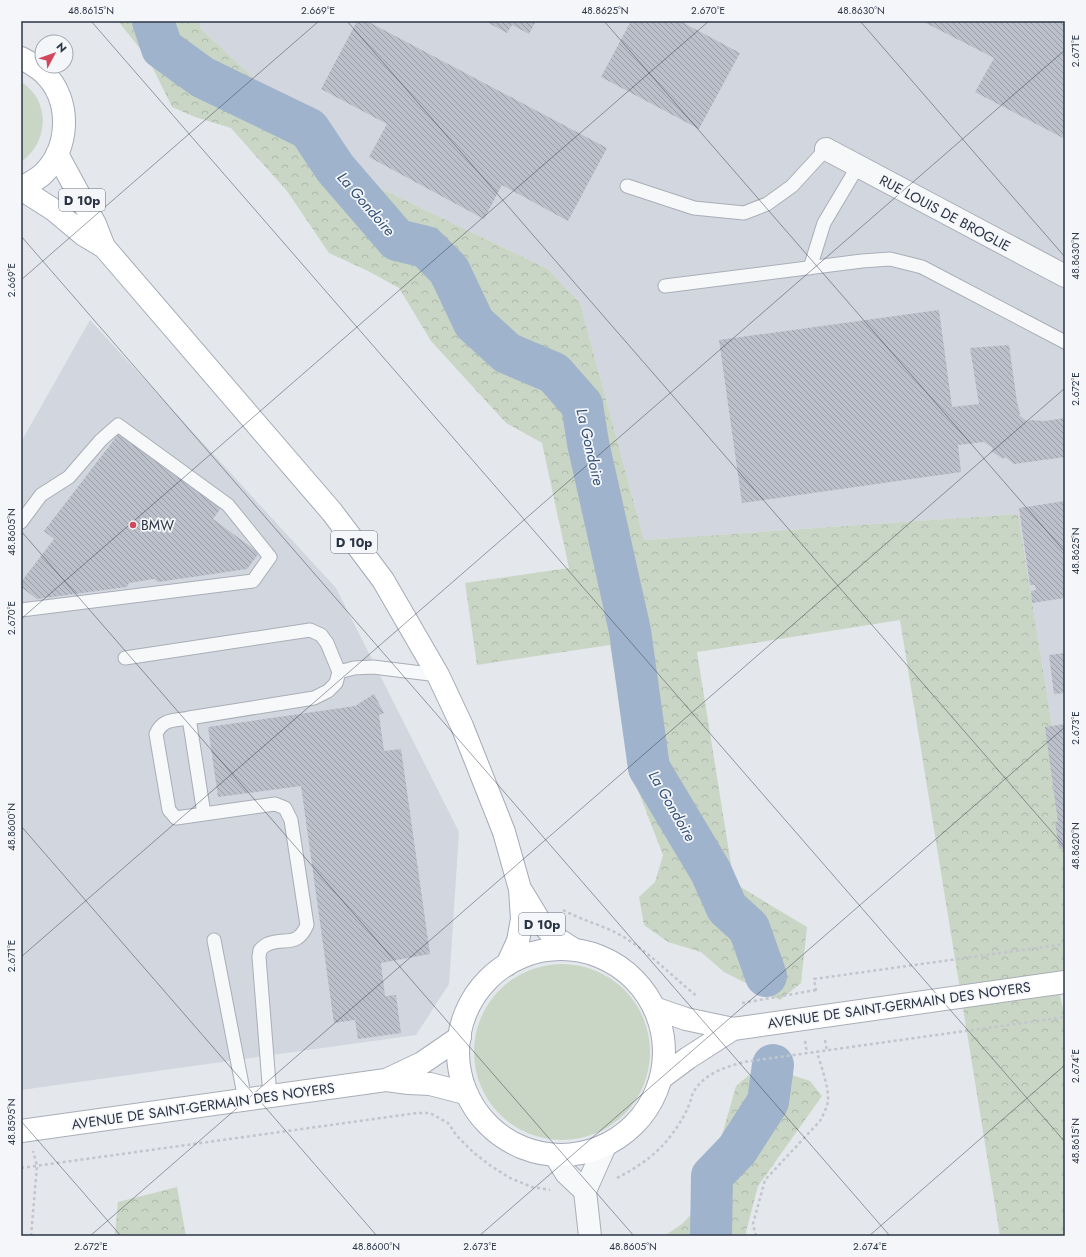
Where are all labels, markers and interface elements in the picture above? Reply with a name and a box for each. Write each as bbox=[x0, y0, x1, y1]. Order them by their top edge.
text: 48.8615°N bbox=[68, 3, 114, 18]
text: 2.669°E bbox=[301, 3, 335, 18]
text: 48.8625°N bbox=[581, 3, 629, 18]
text: 2.670°E bbox=[691, 3, 725, 18]
text: 48.8630°N bbox=[837, 3, 885, 18]
north arrow bbox=[34, 34, 74, 74]
text: 2.671°E bbox=[1068, 35, 1083, 67]
text: N bbox=[53, 39, 70, 56]
water label: La Gondoire bbox=[332, 167, 400, 241]
street label: RUE LOUIS DE BROGLIE bbox=[876, 170, 1014, 256]
road number: D 10p bbox=[59, 189, 105, 211]
text: 48.8630°N bbox=[1068, 232, 1083, 280]
text: 2.669°E bbox=[4, 263, 19, 297]
text: 2.672°E bbox=[1068, 372, 1083, 406]
water label: La Gondoire bbox=[570, 406, 610, 488]
text: 48.8605°N bbox=[4, 508, 19, 556]
place label: BMW bbox=[141, 515, 174, 535]
marker: BMW bbox=[128, 520, 138, 530]
text: 48.8625°N bbox=[1068, 527, 1083, 575]
road number: D 10p bbox=[331, 531, 377, 553]
text: 2.670°E bbox=[4, 601, 19, 635]
text: 2.673°E bbox=[1068, 711, 1083, 745]
water label: La Gondoire bbox=[643, 766, 701, 846]
text: 48.8600°N bbox=[4, 803, 19, 851]
text: 48.8620°N bbox=[1068, 822, 1083, 870]
road number: D 10p bbox=[519, 913, 565, 935]
text: 2.671°E bbox=[4, 940, 19, 972]
street label: AVENUE DE SAINT-GERMAIN DES NOYERS bbox=[766, 977, 1032, 1033]
text: 2.674°E bbox=[1068, 1049, 1083, 1083]
street label: AVENUE DE SAINT-GERMAIN DES NOYERS bbox=[70, 1078, 336, 1134]
text: 48.8595°N bbox=[4, 1098, 19, 1146]
text: 48.8615°N bbox=[1068, 1118, 1083, 1164]
text: 2.672°E bbox=[74, 1239, 108, 1254]
text: 48.8600°N bbox=[352, 1239, 400, 1254]
text: 2.673°E bbox=[463, 1239, 497, 1254]
text: 48.8605°N bbox=[609, 1239, 657, 1254]
text: 2.674°E bbox=[853, 1239, 887, 1254]

